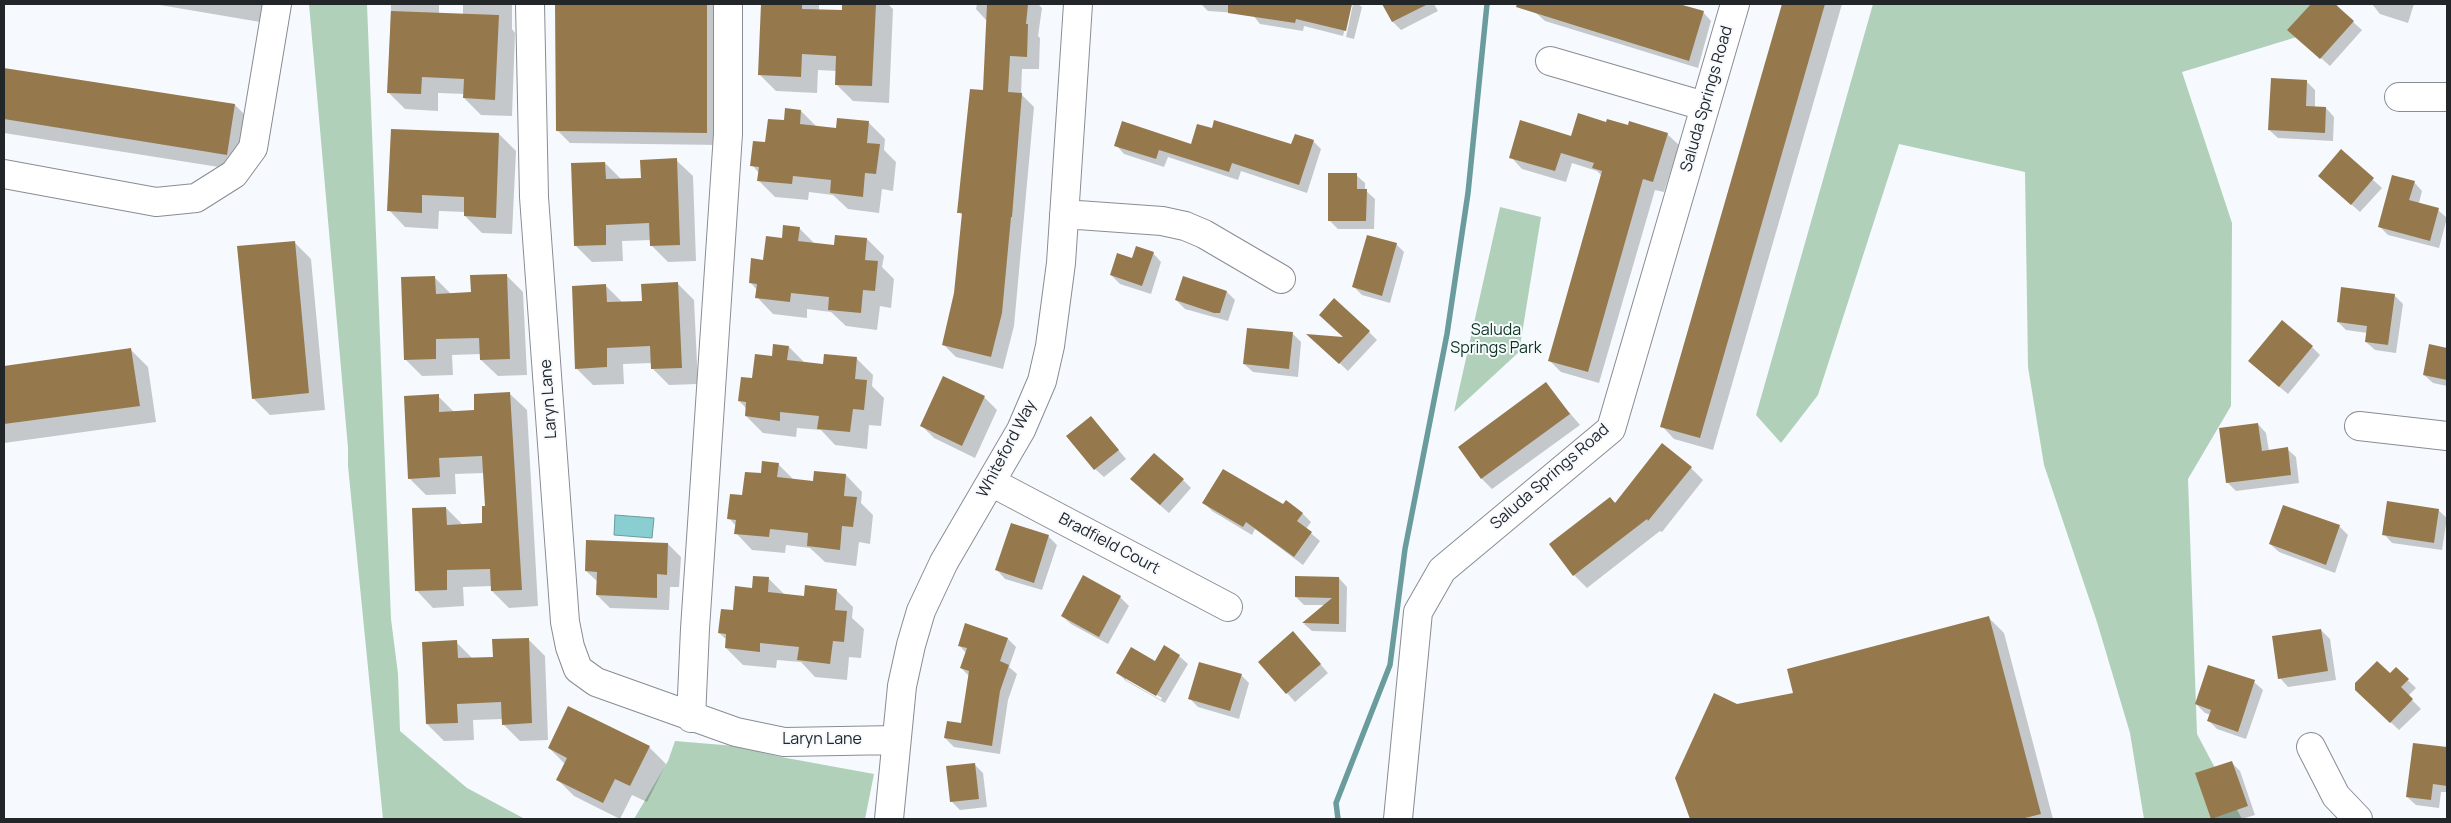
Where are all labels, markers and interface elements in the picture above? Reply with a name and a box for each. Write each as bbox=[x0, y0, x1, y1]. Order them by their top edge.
street label: Saluda Springs Road bbox=[1677, 24, 1737, 174]
park label: Saluda Springs Park bbox=[1450, 321, 1542, 359]
street label: Laryn Lane bbox=[537, 359, 561, 439]
street label: Whiteford Way bbox=[973, 397, 1041, 501]
street label: Saluda Springs Road bbox=[1487, 420, 1613, 534]
street label: Bradfield Court bbox=[1055, 509, 1163, 579]
street label: Laryn Lane bbox=[782, 730, 862, 750]

